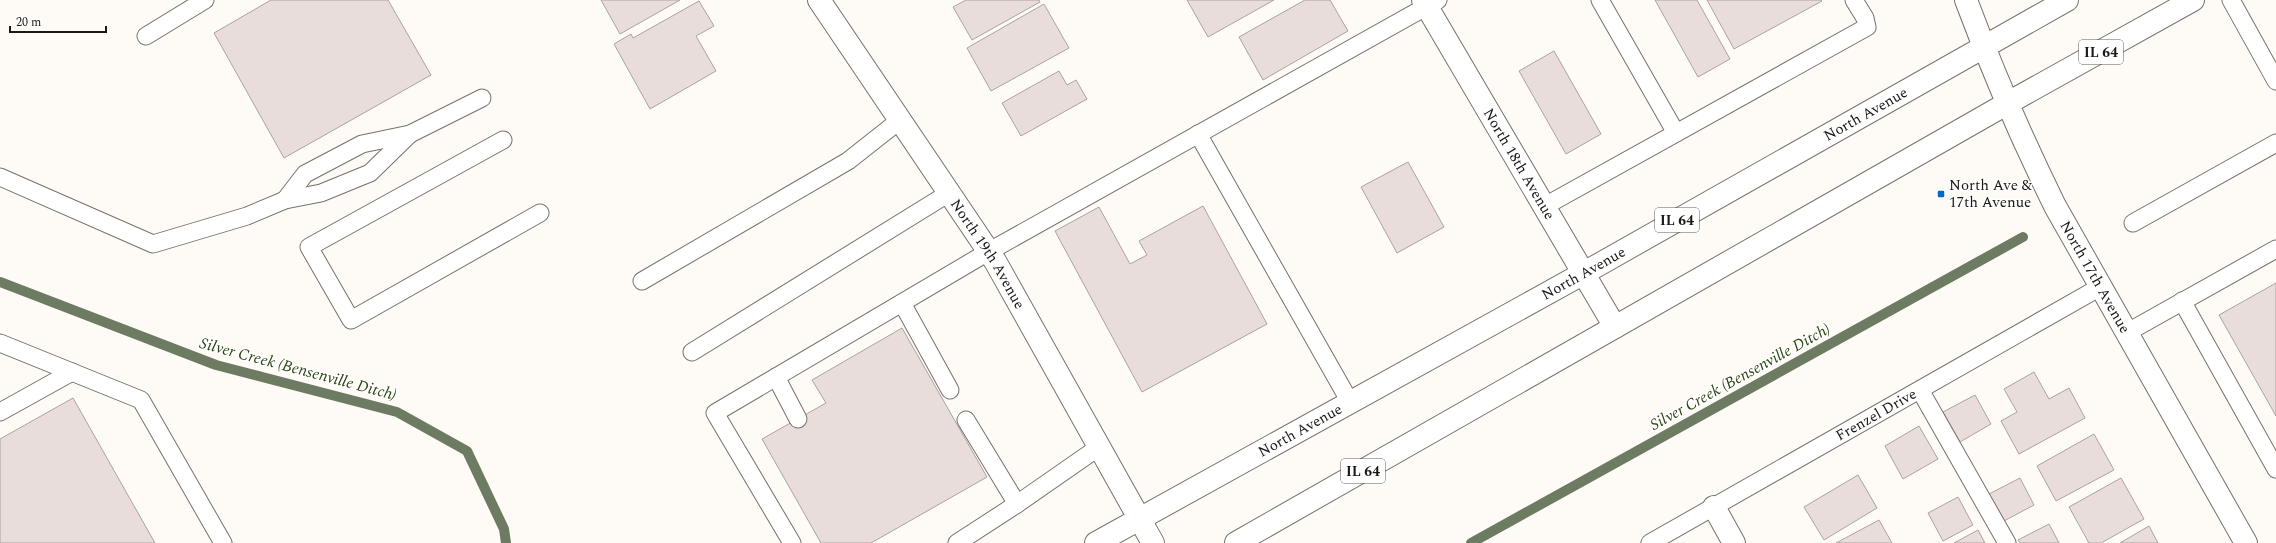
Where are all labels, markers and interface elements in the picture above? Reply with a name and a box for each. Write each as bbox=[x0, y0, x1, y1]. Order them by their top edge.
scale bar bbox=[10, 8, 106, 34]
text: 20 m bbox=[16, 13, 41, 32]
road number: IL 64 bbox=[2079, 40, 2123, 64]
street label: North Avenue bbox=[1819, 81, 1912, 147]
street label: North 18th Avenue bbox=[1477, 104, 1561, 224]
place label: North Ave & 17th Avenue bbox=[1949, 174, 2033, 214]
marker: North Ave & 17th Avenue bbox=[1936, 189, 1946, 199]
street label: North 19th Avenue bbox=[945, 194, 1031, 313]
road number: IL 64 bbox=[1655, 208, 1699, 232]
street label: North 17th Avenue bbox=[2054, 216, 2136, 338]
street label: North Avenue bbox=[1537, 240, 1630, 306]
water label: Silver Creek (Bensenville Ditch) bbox=[1645, 317, 1835, 437]
water label: Silver Creek (Bensenville Ditch) bbox=[197, 331, 399, 407]
street label: Frenzel Drive bbox=[1831, 382, 1921, 447]
street label: North Avenue bbox=[1253, 398, 1346, 463]
road number: IL 64 bbox=[1341, 459, 1385, 483]

